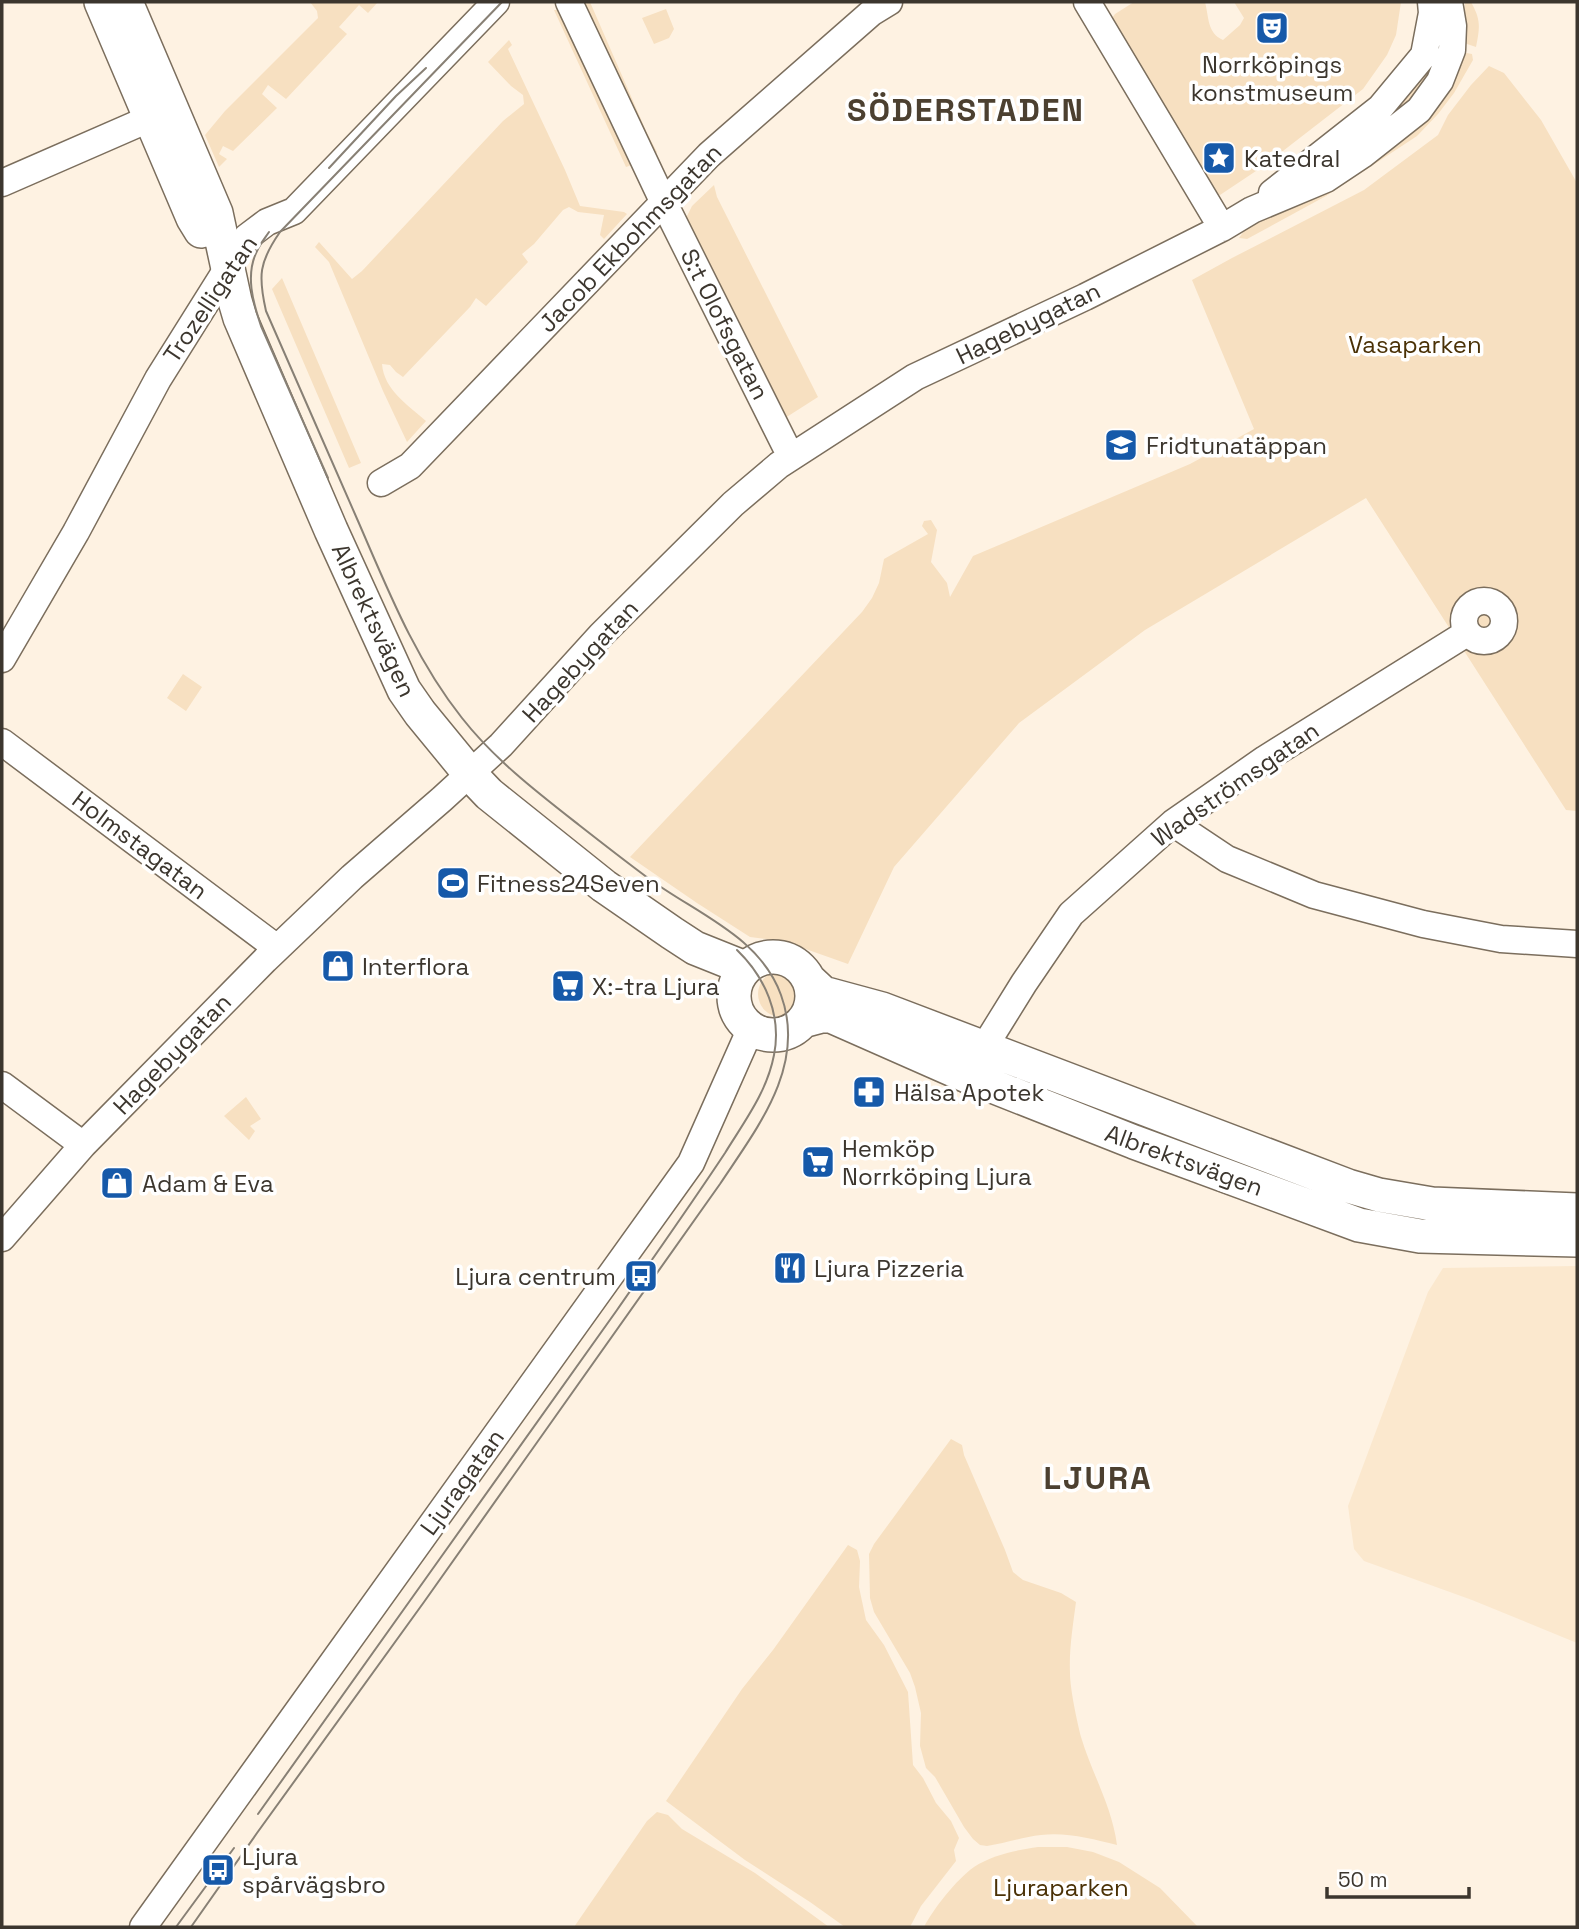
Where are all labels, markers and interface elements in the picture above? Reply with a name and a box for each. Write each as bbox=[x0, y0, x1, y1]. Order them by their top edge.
theatre icon: Norrköpings konstmuseum bbox=[1253, 9, 1291, 47]
place label: Norrköpings konstmuseum bbox=[1191, 49, 1353, 108]
district label: SÖDERSTADEN bbox=[847, 90, 1085, 130]
street label: Jacob Ekbohmsgatan bbox=[532, 137, 728, 339]
place icon: Katedral bbox=[1200, 139, 1238, 177]
place label: Katedral bbox=[1244, 143, 1340, 174]
street label: Trozelligatan bbox=[156, 229, 264, 369]
street label: S:t Olofsgatan bbox=[674, 243, 776, 405]
street label: Hagebygatan bbox=[951, 275, 1105, 371]
park label: Vasaparken bbox=[1348, 329, 1482, 360]
school or university icon: Fridtunatäppan bbox=[1102, 426, 1140, 464]
place label: Fridtunatäppan bbox=[1146, 430, 1327, 461]
street label: Albrektsvägen bbox=[325, 538, 423, 702]
street label: Hagebygatan bbox=[515, 593, 645, 729]
street label: Wadströmsgatan bbox=[1145, 715, 1325, 853]
street label: Holmstagatan bbox=[66, 784, 214, 906]
sports icon: Fitness24Seven bbox=[434, 864, 472, 902]
place label: Fitness24Seven bbox=[477, 868, 660, 899]
shop icon: Interflora bbox=[319, 947, 357, 985]
place label: Interflora bbox=[362, 951, 469, 982]
supermarket icon: X:-tra Ljura bbox=[549, 967, 587, 1005]
place label: X:-tra Ljura bbox=[592, 971, 720, 1002]
street label: Hagebygatan bbox=[106, 987, 238, 1121]
pharmacy icon: Hälsa Apotek bbox=[850, 1073, 888, 1111]
place label: Hälsa Apotek bbox=[894, 1077, 1044, 1108]
street label: Albrektsvägen bbox=[1101, 1117, 1267, 1203]
place label: Hemköp Norrköping Ljura bbox=[842, 1133, 1032, 1192]
supermarket icon: Hemköp Norrköping Ljura bbox=[799, 1143, 837, 1181]
shop icon: Adam & Eva bbox=[98, 1164, 136, 1202]
place label: Adam & Eva bbox=[142, 1168, 274, 1199]
restaurant icon: Ljura Pizzeria bbox=[771, 1249, 809, 1287]
place label: Ljura Pizzeria bbox=[814, 1253, 964, 1284]
bus stop icon: Ljura centrum bbox=[622, 1257, 660, 1295]
place label: Ljura centrum bbox=[455, 1261, 616, 1292]
street label: Ljuragatan bbox=[413, 1423, 511, 1541]
district label: LJURA bbox=[1044, 1458, 1152, 1498]
place label: Ljura spårvägsbro bbox=[242, 1841, 386, 1900]
bus stop icon: Ljura spårvägsbro bbox=[199, 1851, 237, 1889]
scale bar bbox=[1327, 1856, 1469, 1900]
text: 50 m bbox=[1338, 1866, 1388, 1893]
park label: Ljuraparken bbox=[993, 1872, 1129, 1903]

